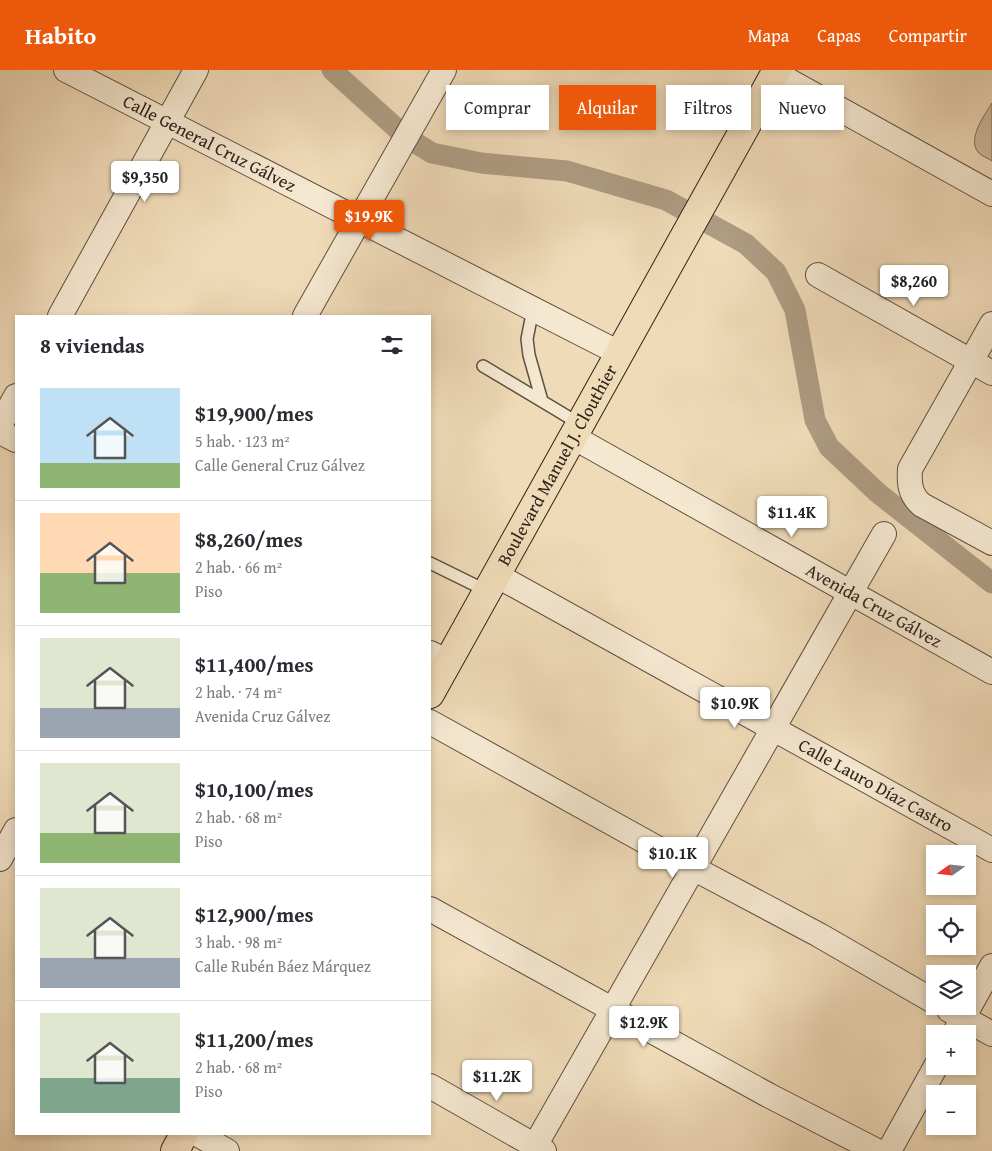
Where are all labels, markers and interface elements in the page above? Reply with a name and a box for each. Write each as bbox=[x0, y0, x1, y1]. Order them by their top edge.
text: Habito bbox=[25, 18, 96, 53]
text: Mapa bbox=[748, 22, 789, 49]
text: Capas bbox=[817, 22, 861, 49]
text: Compartir bbox=[889, 22, 967, 49]
chip: Comprar bbox=[446, 85, 549, 130]
chip: Alquilar bbox=[559, 85, 656, 130]
chip: Filtros bbox=[666, 85, 751, 130]
chip: Nuevo bbox=[761, 85, 844, 130]
street label: Calle General Cruz Gálvez bbox=[118, 87, 301, 199]
pin: $9,350 bbox=[104, 160, 186, 203]
text: $9,350 bbox=[122, 165, 168, 189]
pin: $19.9K bbox=[328, 200, 410, 242]
text: $19.9K bbox=[345, 204, 393, 228]
pin: $8,260 bbox=[873, 264, 955, 307]
text: $8,260 bbox=[891, 269, 937, 293]
text: 8 viviendas bbox=[40, 330, 145, 361]
icon: filters bbox=[378, 331, 406, 359]
street label: Boulevard Manuel J. Clouthier bbox=[490, 359, 624, 570]
text: $19,900/mes bbox=[195, 398, 314, 429]
icon: home bbox=[80, 408, 140, 468]
text: 5 hab. · 123 m² bbox=[195, 429, 290, 453]
text: Calle General Cruz Gálvez bbox=[195, 453, 365, 477]
pin: $11.4K bbox=[751, 496, 833, 538]
text: $11.4K bbox=[768, 500, 816, 524]
text: $8,260/mes bbox=[195, 524, 303, 555]
icon: home bbox=[80, 533, 140, 593]
text: 2 hab. · 66 m² bbox=[195, 555, 282, 579]
street label: Avenida Cruz Gálvez bbox=[801, 556, 947, 654]
text: Piso bbox=[195, 579, 223, 603]
text: $11,400/mes bbox=[195, 649, 314, 680]
icon: home bbox=[80, 658, 140, 718]
text: 2 hab. · 74 m² bbox=[195, 680, 282, 704]
pin: $10.9K bbox=[694, 686, 776, 729]
text: $10.9K bbox=[711, 691, 759, 715]
text: Avenida Cruz Gálvez bbox=[195, 704, 330, 728]
street label: Calle Lauro Díaz Castro bbox=[794, 731, 958, 839]
text: $10,100/mes bbox=[195, 774, 314, 805]
icon: home bbox=[80, 783, 140, 843]
text: 2 hab. · 68 m² bbox=[195, 805, 282, 829]
text: Piso bbox=[195, 829, 223, 853]
pin: $10.1K bbox=[632, 836, 714, 879]
text: $10.1K bbox=[649, 841, 697, 865]
north arrow bbox=[926, 845, 976, 895]
map controls bbox=[926, 845, 976, 1135]
text: $12,900/mes bbox=[195, 899, 314, 930]
button: locate bbox=[926, 905, 976, 955]
icon: home bbox=[80, 908, 140, 968]
text: 3 hab. · 98 m² bbox=[195, 930, 282, 954]
text: Calle Rubén Báez Márquez bbox=[195, 954, 371, 978]
button: layers bbox=[926, 965, 976, 1015]
pin: $12.9K bbox=[603, 1006, 685, 1048]
text: $12.9K bbox=[620, 1010, 668, 1034]
text: $11,200/mes bbox=[195, 1024, 314, 1055]
button: + bbox=[926, 1025, 976, 1075]
icon: home bbox=[80, 1033, 140, 1093]
text: 2 hab. · 68 m² bbox=[195, 1055, 282, 1079]
pin: $11.2K bbox=[456, 1060, 538, 1102]
text: $11.2K bbox=[473, 1064, 521, 1088]
text: Piso bbox=[195, 1079, 223, 1103]
button: − bbox=[926, 1085, 976, 1135]

